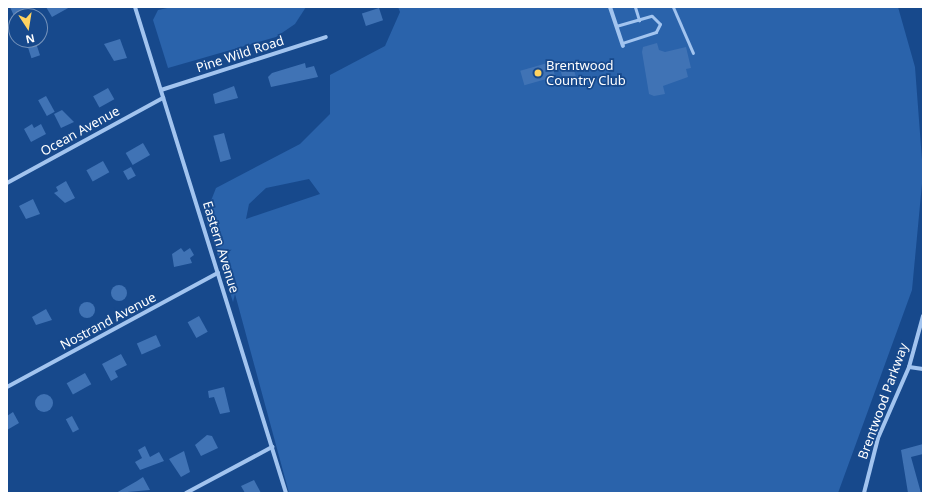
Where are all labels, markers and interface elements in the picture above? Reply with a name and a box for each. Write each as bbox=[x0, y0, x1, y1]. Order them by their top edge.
north arrow bbox=[8, 8, 48, 48]
text: N bbox=[24, 31, 36, 48]
street label: Pine Wild Road bbox=[194, 32, 286, 76]
place label: Brentwood Country Club bbox=[546, 58, 626, 89]
marker: Brentwood Country Club bbox=[533, 68, 543, 78]
street label: Ocean Avenue bbox=[38, 103, 122, 159]
street label: Eastern Avenue bbox=[200, 199, 242, 295]
street label: Nostrand Avenue bbox=[57, 289, 159, 353]
street label: Brentwood Parkway bbox=[855, 341, 911, 461]

